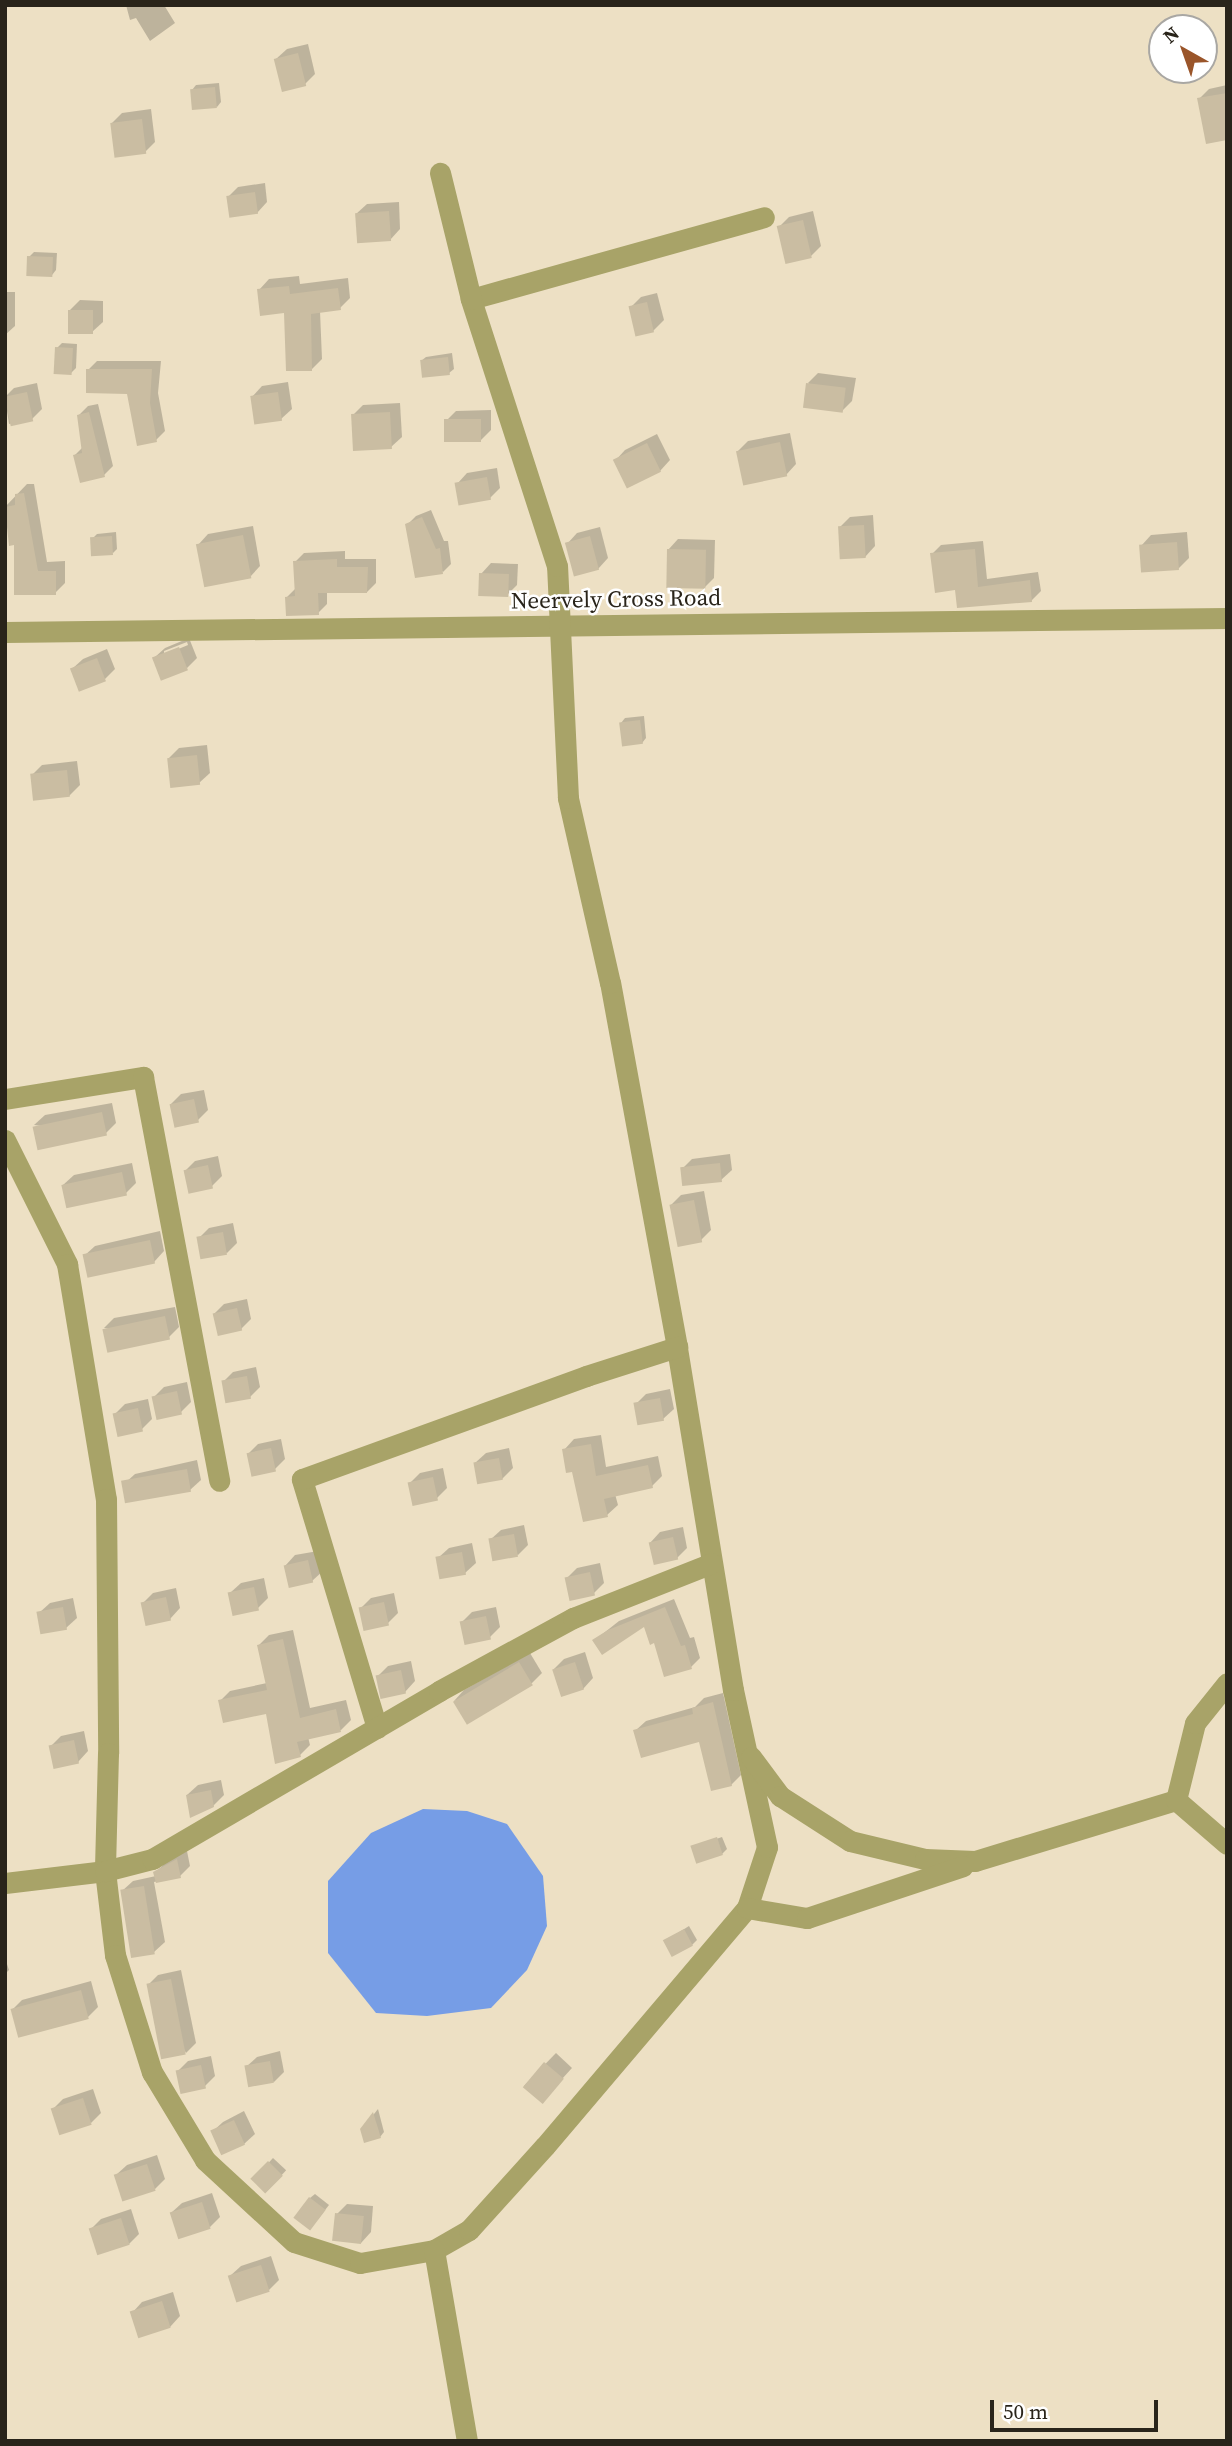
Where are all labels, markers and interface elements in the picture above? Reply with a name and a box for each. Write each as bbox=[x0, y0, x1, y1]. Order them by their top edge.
north arrow bbox=[1148, 14, 1218, 84]
text: N bbox=[1157, 20, 1184, 49]
street label: Neervely Cross Road bbox=[511, 583, 721, 615]
scale bar bbox=[994, 2386, 1162, 2430]
text: 50 m bbox=[1003, 2397, 1048, 2426]

